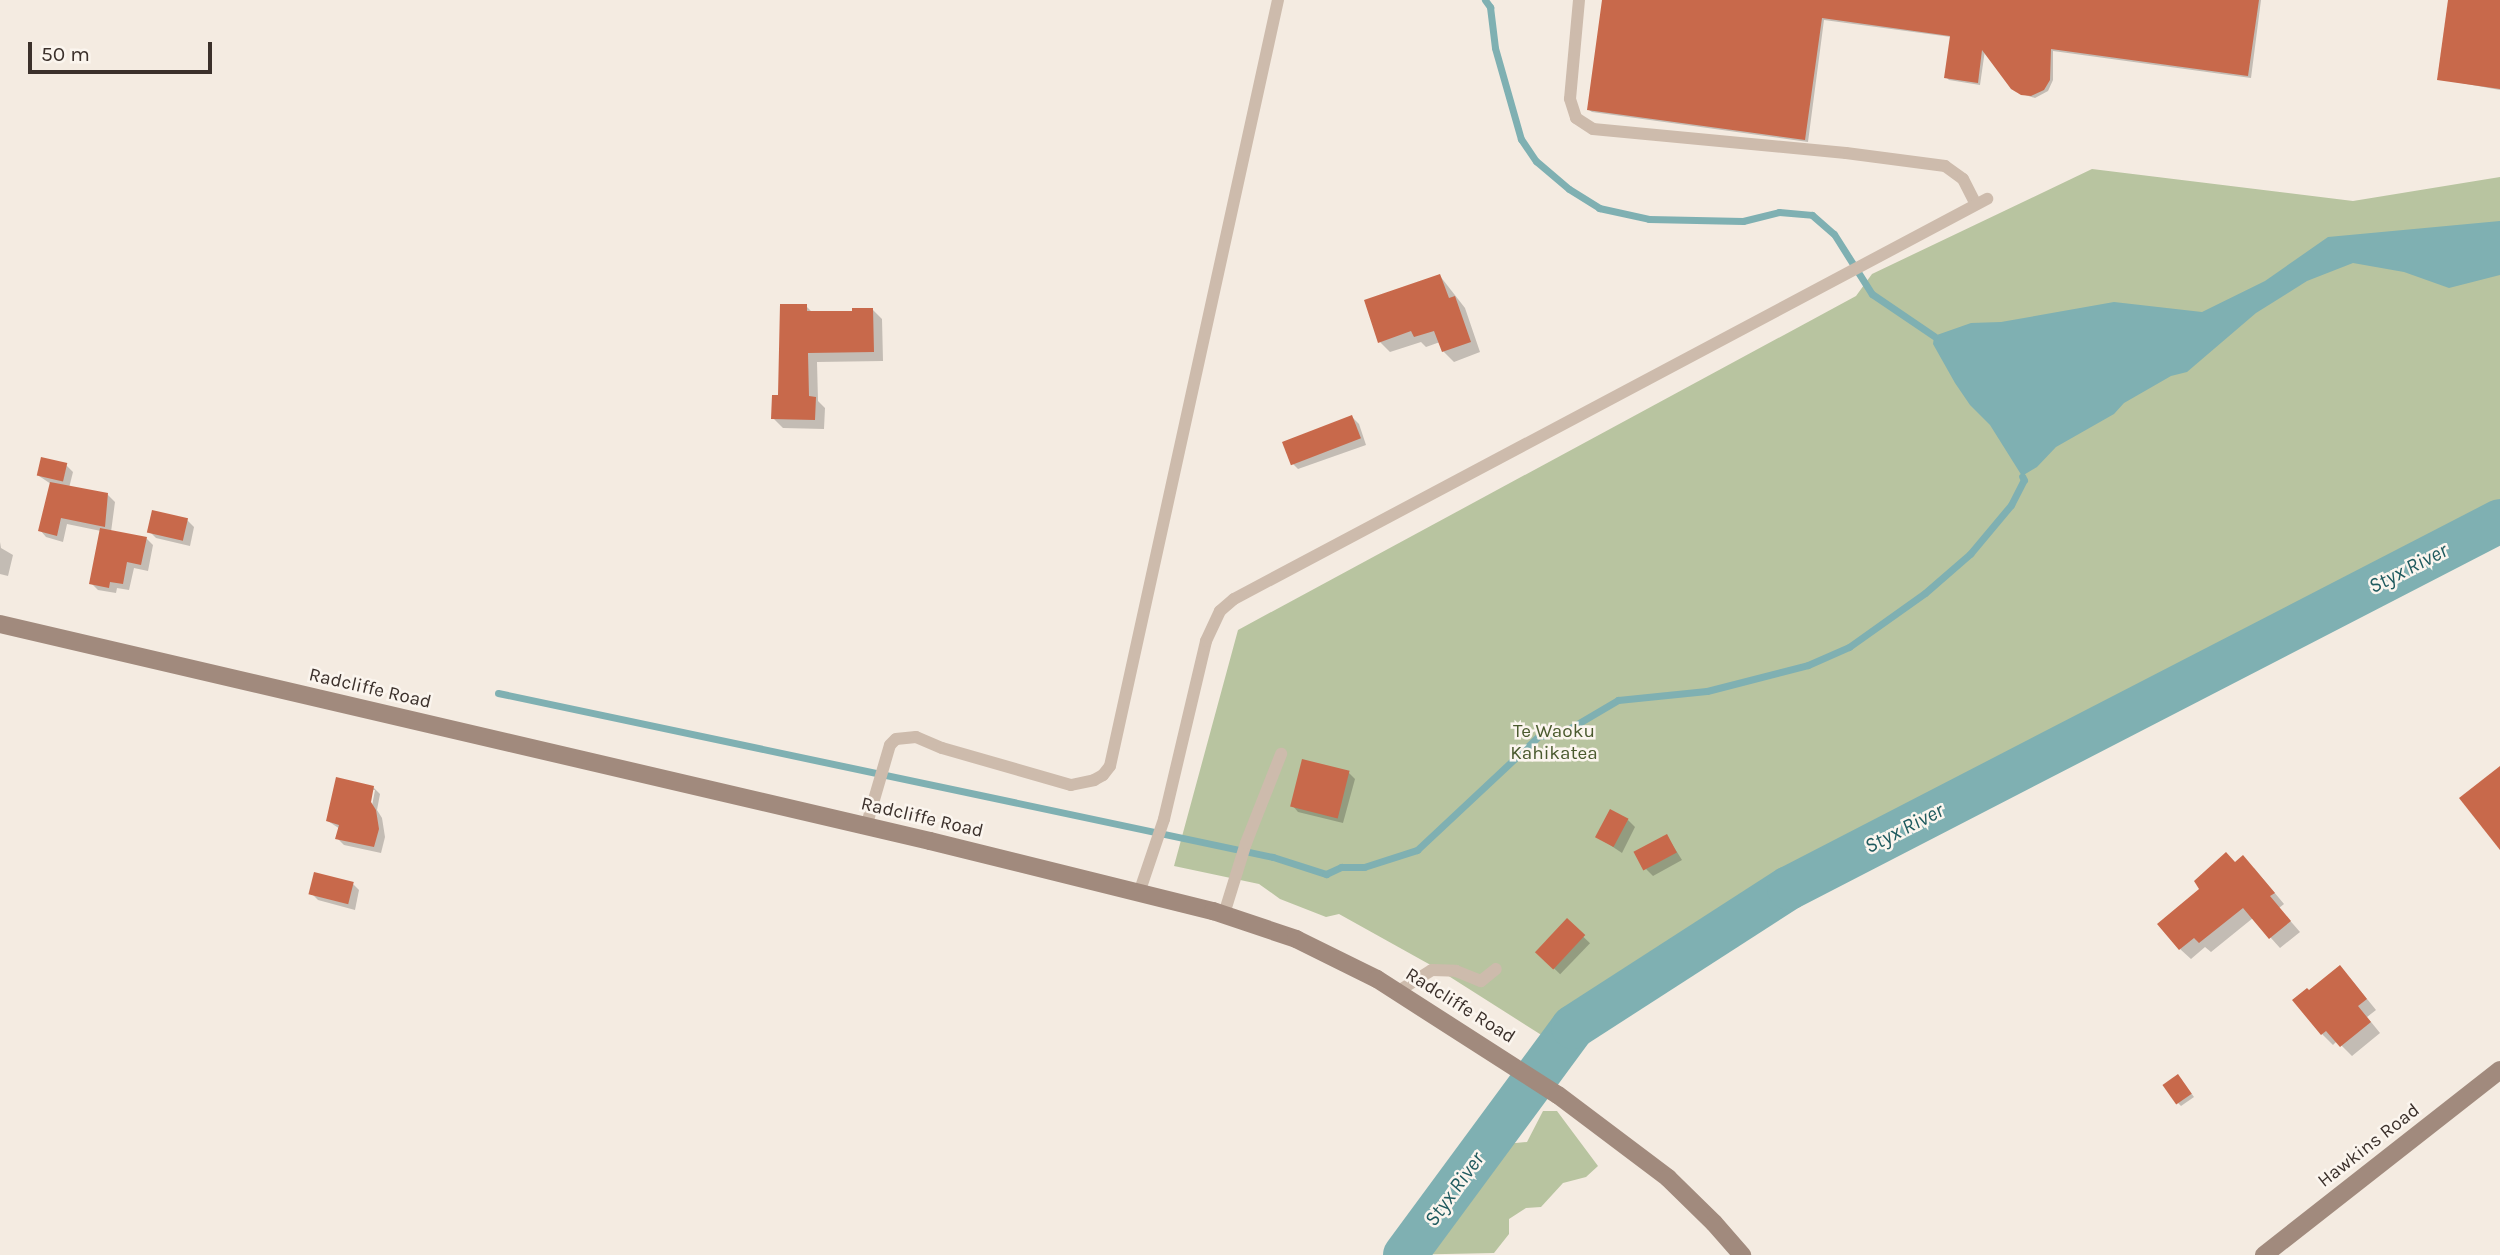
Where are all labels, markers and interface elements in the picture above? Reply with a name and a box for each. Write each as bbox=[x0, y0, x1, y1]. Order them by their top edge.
scale bar bbox=[32, 28, 215, 72]
text: 50 m bbox=[41, 42, 90, 66]
water label: Styx River bbox=[2364, 537, 2452, 599]
street label: Radcliffe Road bbox=[306, 664, 434, 714]
park label: Te Waoku Kahikatea bbox=[1510, 721, 1598, 765]
street label: Radcliffe Road bbox=[858, 793, 986, 843]
water label: Styx River bbox=[1860, 797, 1948, 859]
street label: Radcliffe Road bbox=[1401, 963, 1519, 1049]
street label: Hawkins Road bbox=[2314, 1099, 2424, 1193]
water label: Styx River bbox=[1419, 1147, 1489, 1231]

